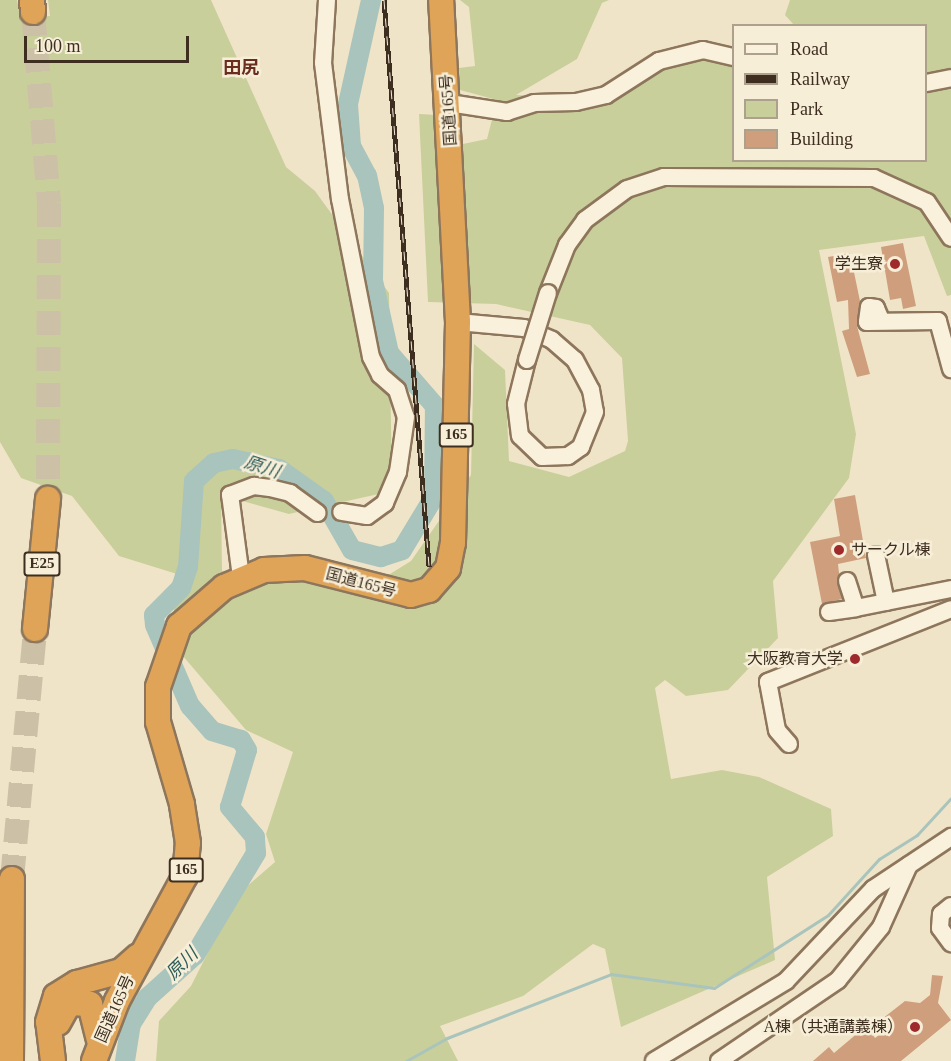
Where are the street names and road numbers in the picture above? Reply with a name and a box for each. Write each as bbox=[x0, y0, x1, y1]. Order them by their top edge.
street label: 国道165号 bbox=[437, 73, 461, 147]
road number: 165 bbox=[438, 423, 474, 447]
road number: E25 bbox=[22, 552, 62, 576]
street label: 国道165号 bbox=[324, 564, 398, 602]
road number: 165 bbox=[168, 858, 204, 882]
street label: 国道165号 bbox=[92, 972, 138, 1046]

